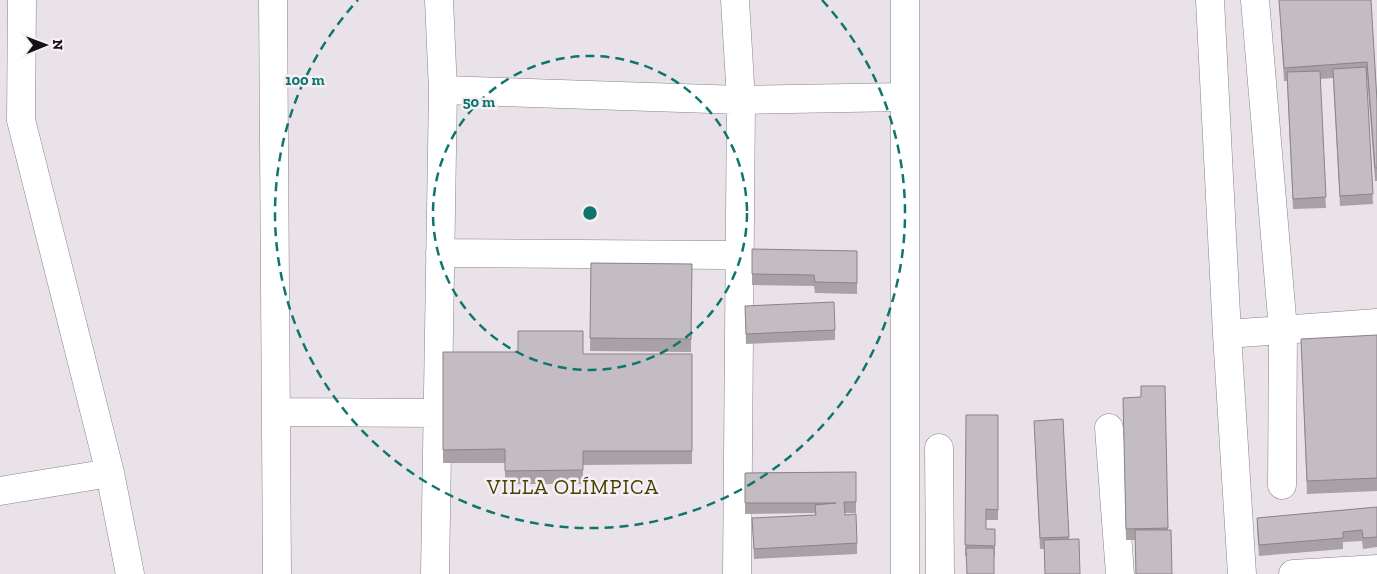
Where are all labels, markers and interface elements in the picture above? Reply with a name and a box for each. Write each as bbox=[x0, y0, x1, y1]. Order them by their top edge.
north arrow bbox=[20, 20, 70, 70]
text: N bbox=[49, 39, 66, 51]
text: 100 m bbox=[285, 71, 325, 89]
text: 50 m bbox=[463, 93, 495, 111]
centre of rings bbox=[581, 204, 599, 222]
district label: VILLA OLÍMPICA bbox=[486, 474, 659, 499]

